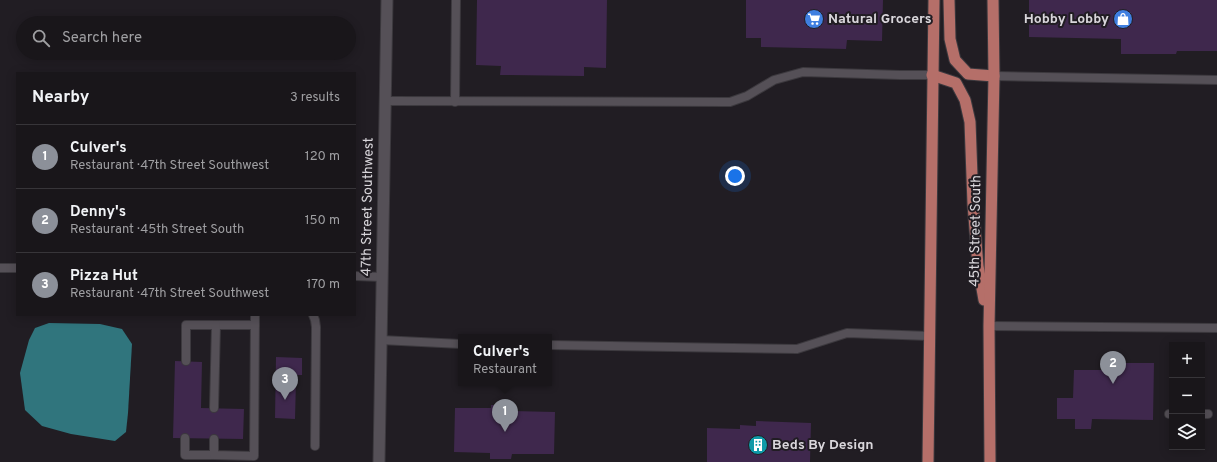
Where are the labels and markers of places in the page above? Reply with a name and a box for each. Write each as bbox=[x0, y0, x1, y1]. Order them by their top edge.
supermarket icon: Natural Grocers bbox=[803, 8, 825, 30]
shop icon: Hobby Lobby bbox=[1112, 8, 1134, 30]
place label: Natural Grocers bbox=[828, 11, 932, 28]
place label: Hobby Lobby bbox=[1024, 11, 1109, 28]
pin: 2 bbox=[1100, 351, 1126, 384]
pin: 3 bbox=[272, 367, 298, 400]
pin: 1 bbox=[492, 399, 518, 432]
building icon: Beds By Design bbox=[747, 434, 769, 456]
place label: Beds By Design bbox=[772, 437, 874, 454]

